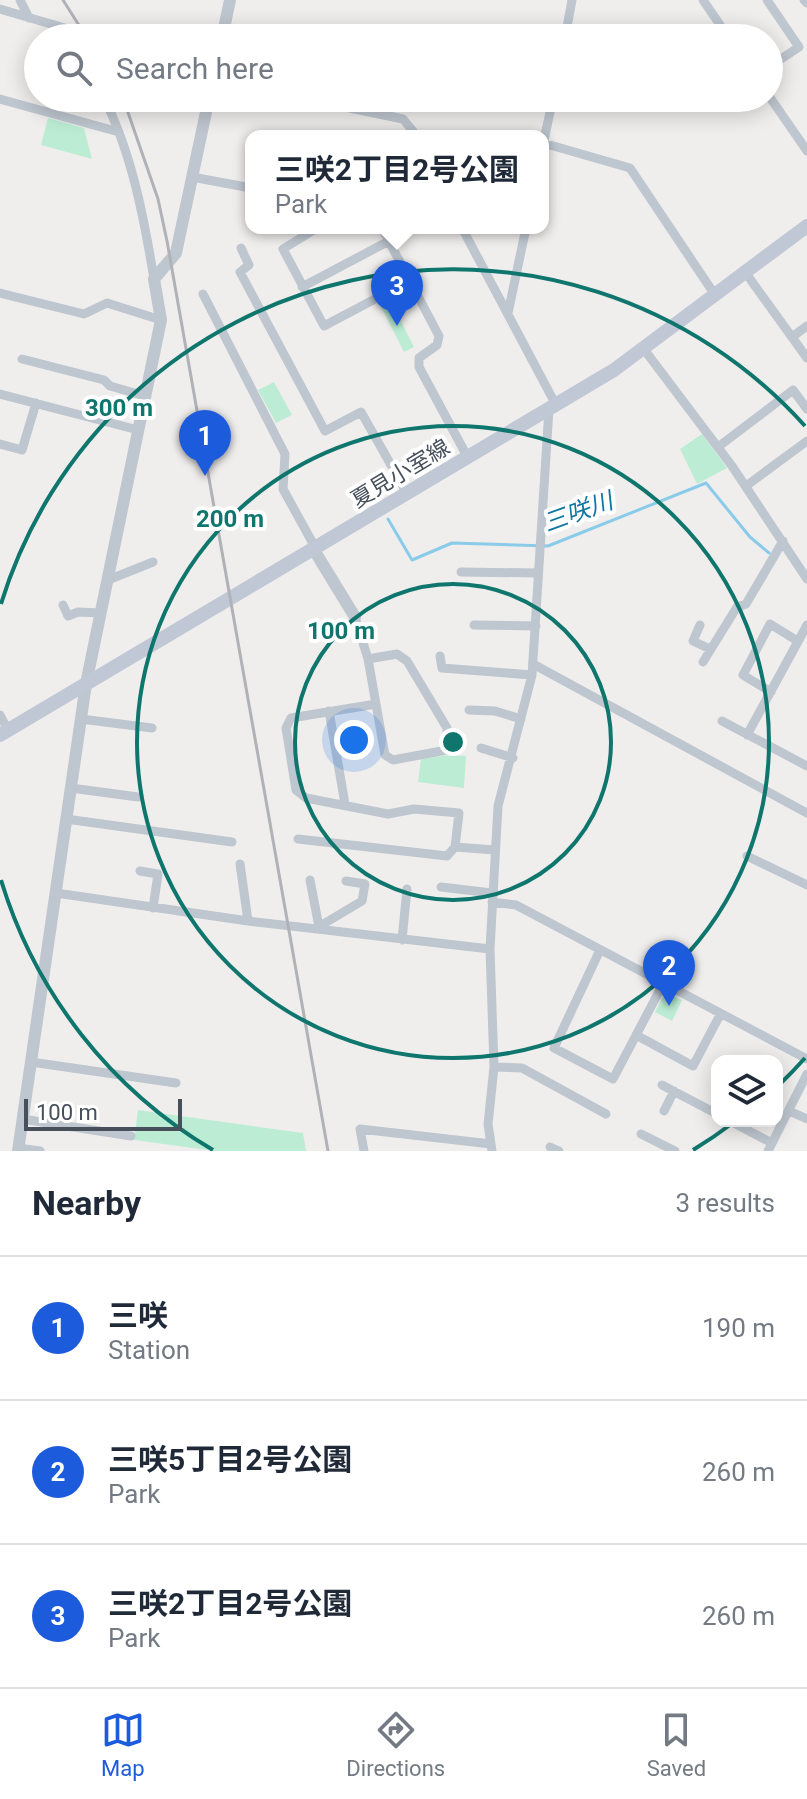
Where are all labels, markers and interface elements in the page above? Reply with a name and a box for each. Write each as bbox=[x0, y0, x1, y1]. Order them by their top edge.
search box bbox=[24, 24, 783, 112]
icon: search bbox=[52, 46, 96, 90]
text: Search here bbox=[116, 51, 274, 86]
popup bbox=[245, 130, 549, 234]
text: 三咲2丁目2号公園 bbox=[275, 152, 519, 187]
text: Park bbox=[275, 189, 327, 219]
pin: 3 bbox=[371, 260, 423, 326]
text: 300 m bbox=[85, 394, 153, 422]
pin: 1 bbox=[179, 410, 231, 476]
street label: 夏見小室線 bbox=[347, 434, 454, 512]
water label: 三咲川 bbox=[539, 486, 619, 537]
text: 200 m bbox=[196, 505, 264, 533]
text: 100 m bbox=[307, 617, 375, 645]
your location bbox=[334, 720, 374, 760]
centre of rings bbox=[439, 728, 467, 756]
pin: 2 bbox=[643, 940, 695, 1006]
map controls bbox=[711, 1055, 783, 1127]
button: layers bbox=[711, 1055, 783, 1127]
scale bar bbox=[24, 1095, 182, 1131]
text: 100 m bbox=[36, 1100, 98, 1125]
text: Nearby bbox=[32, 1183, 141, 1223]
text: 3 results bbox=[676, 1188, 775, 1218]
text: 三咲 bbox=[108, 1298, 168, 1333]
text: 1 bbox=[51, 1313, 65, 1343]
text: 190 m bbox=[702, 1313, 775, 1343]
text: Station bbox=[108, 1335, 190, 1365]
text: 三咲5丁目2号公園 bbox=[108, 1442, 352, 1477]
text: 2 bbox=[51, 1457, 65, 1487]
text: 260 m bbox=[702, 1457, 775, 1487]
text: Park bbox=[108, 1479, 160, 1509]
text: 三咲2丁目2号公園 bbox=[108, 1586, 352, 1621]
text: 3 bbox=[51, 1601, 65, 1631]
text: 260 m bbox=[702, 1601, 775, 1631]
text: Park bbox=[108, 1623, 160, 1653]
tab: Map bbox=[101, 1708, 145, 1781]
tab: Directions bbox=[346, 1708, 445, 1781]
tab: Saved bbox=[647, 1708, 706, 1781]

